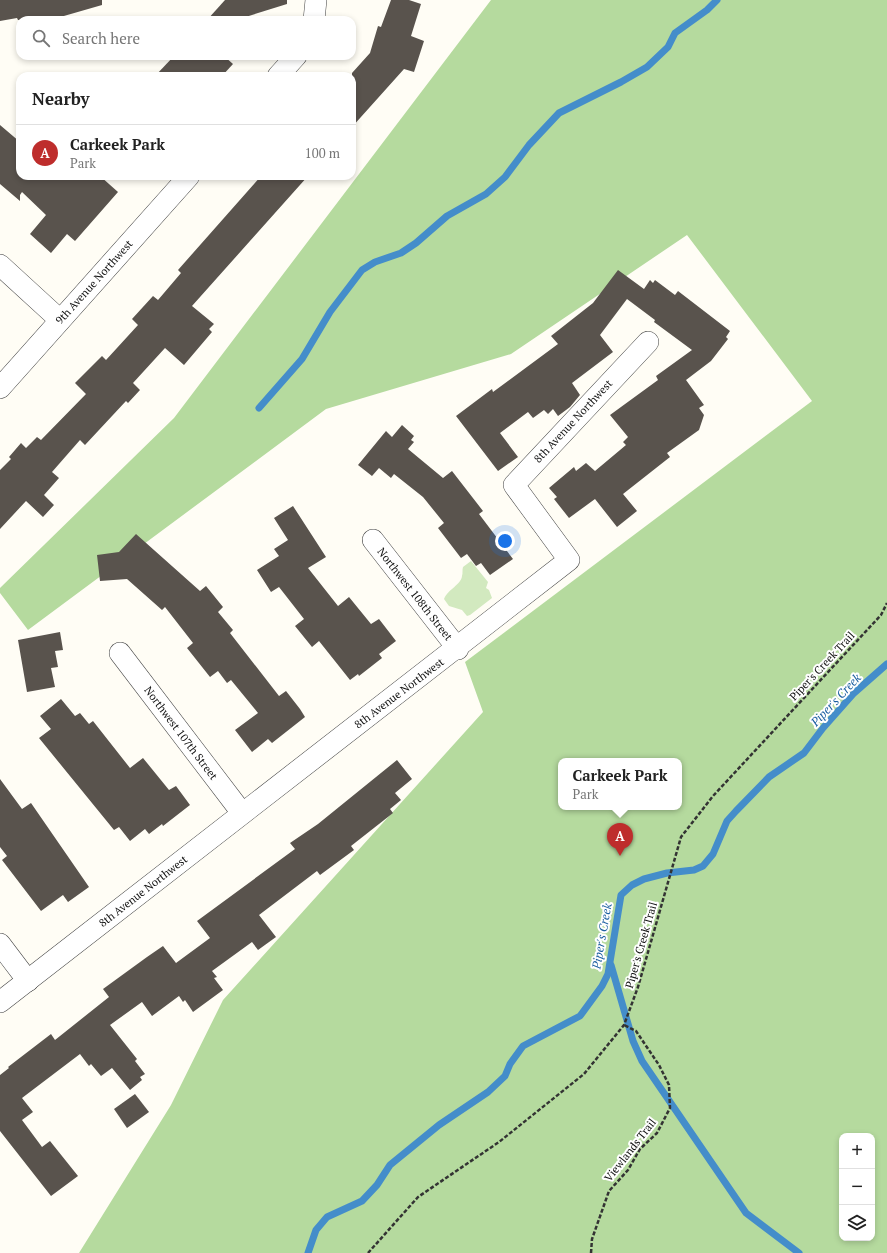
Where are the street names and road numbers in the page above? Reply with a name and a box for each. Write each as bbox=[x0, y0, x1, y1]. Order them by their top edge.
street label: 9th Avenue Northwest bbox=[52, 237, 136, 327]
street label: 8th Avenue Northwest bbox=[531, 376, 615, 466]
street label: Northwest 108th Street bbox=[374, 545, 456, 643]
street label: Piper's Creek Trail bbox=[787, 629, 857, 703]
street label: 8th Avenue Northwest bbox=[351, 655, 447, 731]
street label: Northwest 107th Street bbox=[141, 683, 221, 783]
street label: 8th Avenue Northwest bbox=[96, 852, 190, 930]
street label: Piper's Creek Trail bbox=[622, 900, 660, 990]
street label: Viewlands Trail bbox=[601, 1116, 659, 1184]

